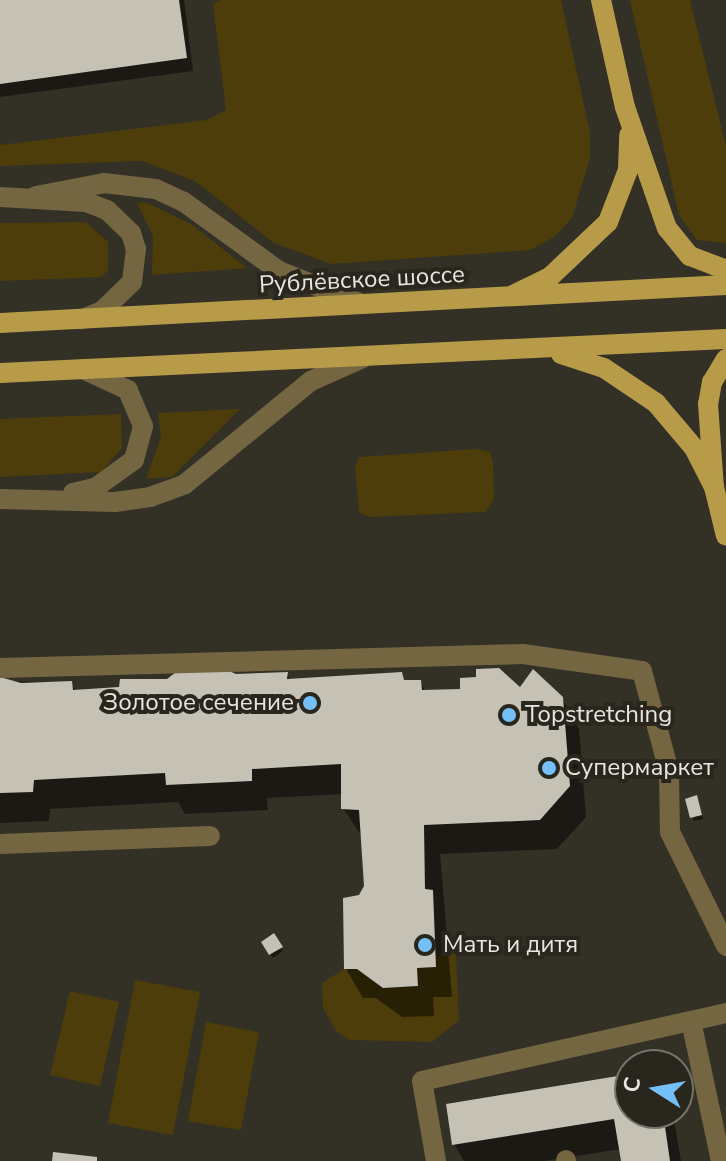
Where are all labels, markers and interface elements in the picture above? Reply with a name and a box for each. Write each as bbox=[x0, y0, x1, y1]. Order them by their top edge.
street label: Рублёвское шоссе bbox=[258, 260, 466, 300]
place label: Золотое сечение bbox=[103, 689, 294, 717]
marker: Золотое сечение bbox=[301, 694, 319, 712]
place label: Topstretching bbox=[525, 701, 672, 729]
marker: Topstretching bbox=[500, 706, 518, 724]
place label: Супермаркет bbox=[565, 754, 714, 782]
marker: Супермаркет bbox=[540, 759, 558, 777]
place label: Мать и дитя bbox=[443, 931, 578, 959]
marker: Мать и дитя bbox=[414, 934, 436, 956]
north arrow bbox=[614, 1049, 694, 1129]
text: С bbox=[616, 1075, 649, 1095]

